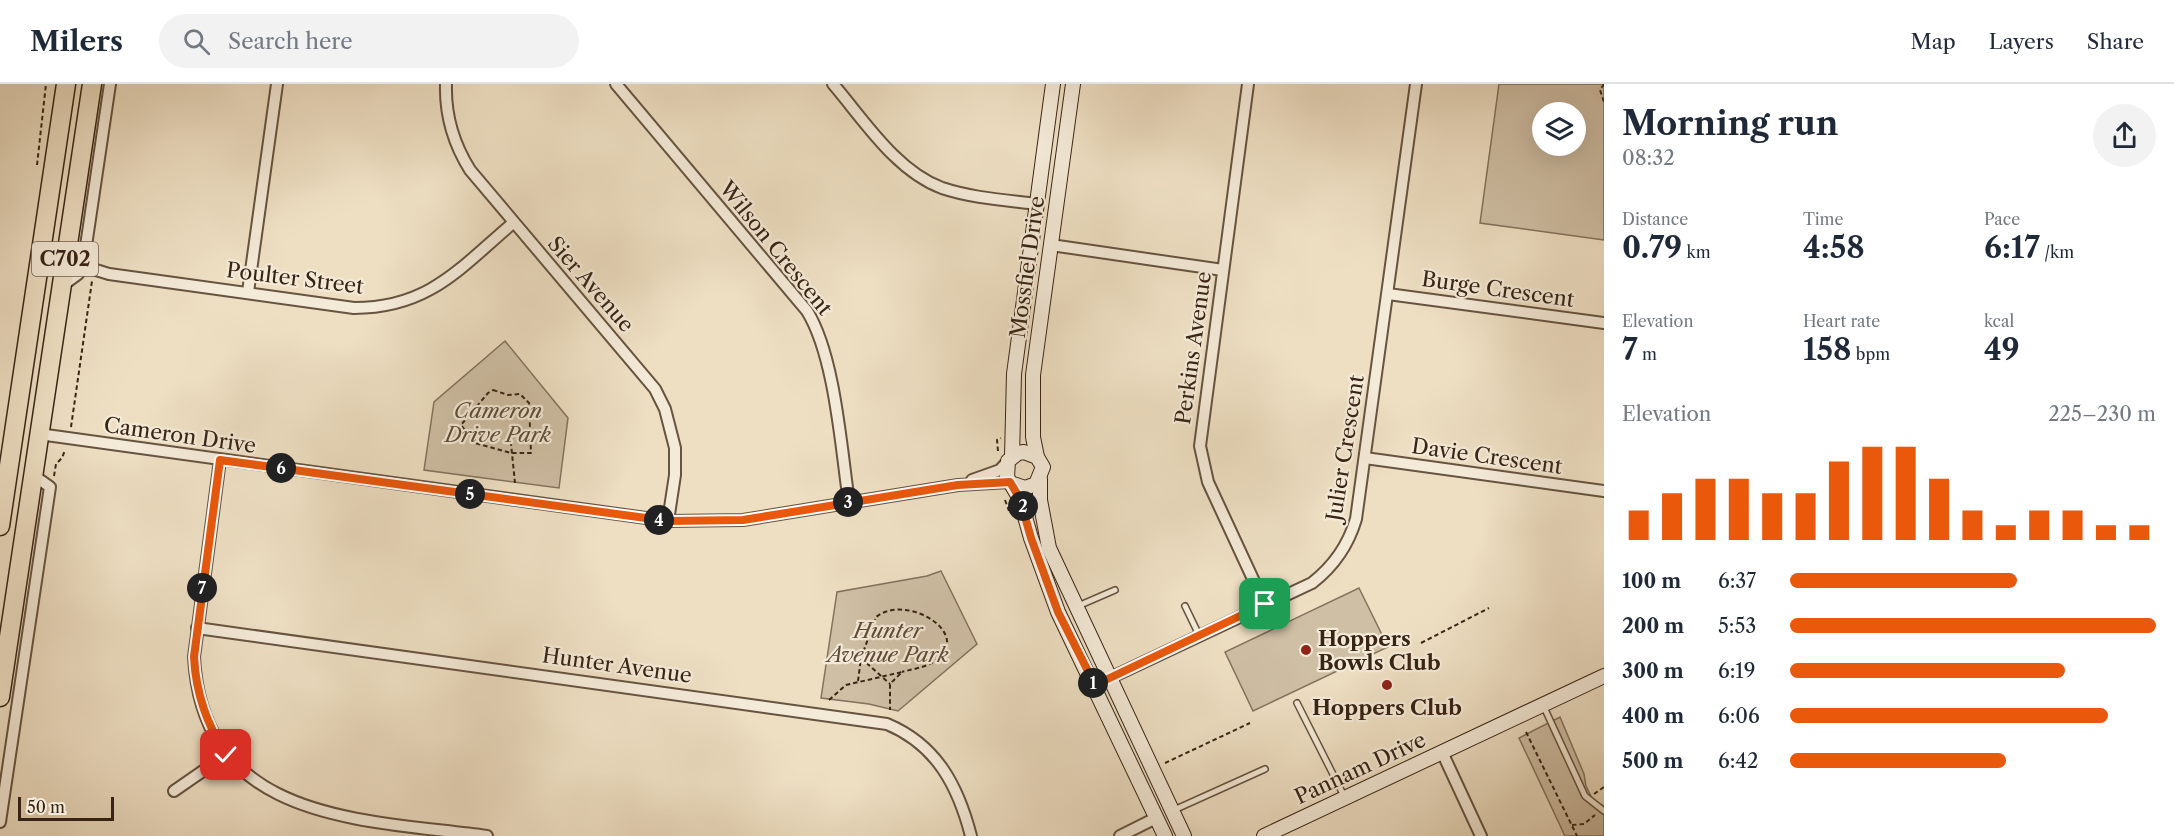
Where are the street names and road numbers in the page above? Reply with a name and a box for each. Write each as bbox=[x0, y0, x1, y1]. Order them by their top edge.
street label: Wilson Crescent bbox=[714, 175, 838, 321]
street label: Mossfiel Drive bbox=[1005, 194, 1049, 340]
street label: Sier Avenue bbox=[543, 231, 639, 337]
road number: C702 bbox=[32, 242, 98, 276]
street label: Poulter Street bbox=[225, 257, 366, 299]
street label: Burge Crescent bbox=[1420, 266, 1576, 312]
street label: Perkins Avenue bbox=[1170, 270, 1216, 426]
street label: Julier Crescent bbox=[1321, 373, 1369, 526]
street label: Cameron Drive bbox=[102, 412, 258, 458]
street label: Davie Crescent bbox=[1410, 433, 1564, 479]
street label: Hunter Avenue bbox=[541, 642, 693, 688]
street label: Pannam Drive bbox=[1290, 727, 1430, 809]

